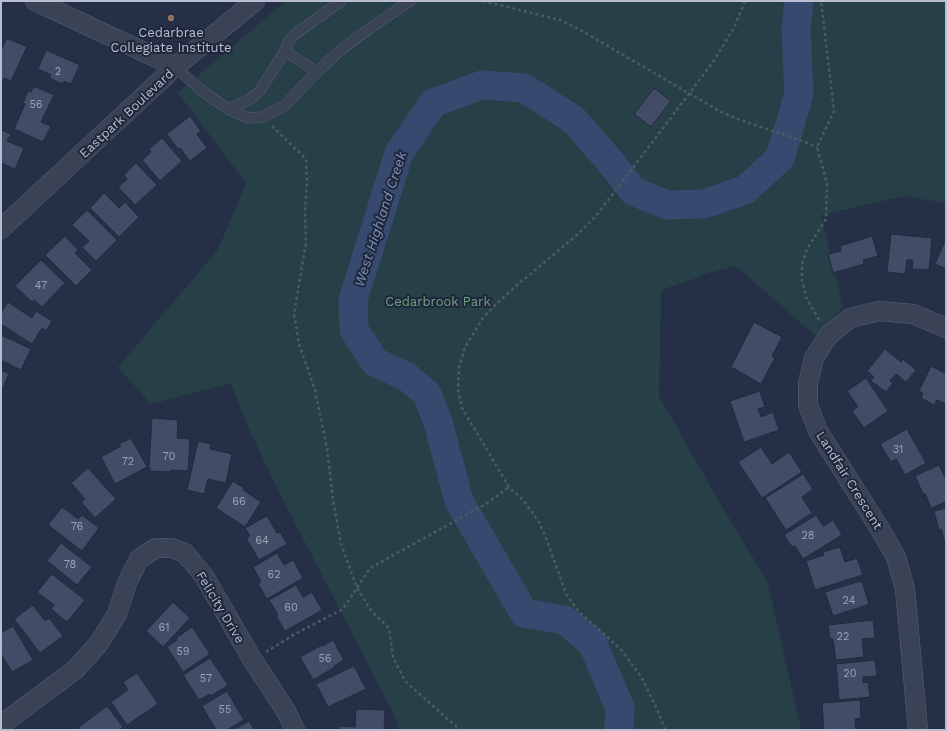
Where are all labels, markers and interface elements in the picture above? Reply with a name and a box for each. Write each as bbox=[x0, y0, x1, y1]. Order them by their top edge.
marker: Cedarbrae Collegiate Institute bbox=[166, 13, 176, 23]
place label: Cedarbrae Collegiate Institute bbox=[110, 25, 232, 55]
house number: 2 bbox=[55, 65, 61, 78]
street label: Eastpark Boulevard bbox=[76, 66, 176, 161]
house number: 56 bbox=[29, 98, 43, 111]
water label: West Highland Creek bbox=[351, 149, 410, 289]
house number: 47 bbox=[35, 279, 47, 292]
park label: Cedarbrook Park bbox=[385, 294, 491, 309]
street label: Landfair Crescent bbox=[813, 428, 886, 533]
house number: 31 bbox=[893, 443, 903, 456]
house number: 70 bbox=[163, 450, 176, 463]
house number: 72 bbox=[122, 455, 134, 468]
house number: 66 bbox=[232, 495, 246, 508]
house number: 76 bbox=[71, 520, 84, 533]
house number: 28 bbox=[801, 529, 815, 542]
house number: 64 bbox=[255, 534, 269, 547]
house number: 78 bbox=[64, 558, 77, 571]
street label: Felicity Drive bbox=[193, 568, 248, 646]
house number: 62 bbox=[267, 568, 281, 581]
house number: 24 bbox=[843, 594, 856, 607]
house number: 60 bbox=[284, 601, 298, 614]
house number: 61 bbox=[159, 621, 169, 634]
house number: 22 bbox=[837, 630, 849, 643]
house number: 59 bbox=[176, 645, 190, 658]
house number: 56 bbox=[318, 652, 332, 665]
house number: 20 bbox=[843, 667, 857, 680]
house number: 57 bbox=[200, 672, 212, 685]
house number: 55 bbox=[219, 703, 231, 716]

